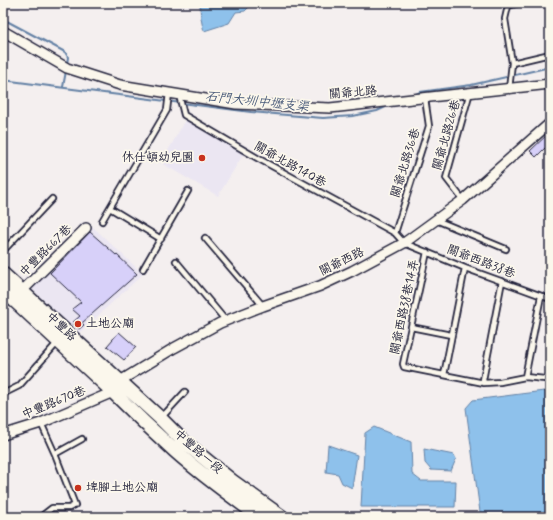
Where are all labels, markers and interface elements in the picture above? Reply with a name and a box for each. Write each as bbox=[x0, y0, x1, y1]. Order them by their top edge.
street label: 關爺北路 bbox=[328, 83, 378, 103]
water label: 石門大圳中壢支渠 bbox=[204, 88, 311, 116]
street label: 關爺北路26巷 bbox=[429, 98, 465, 172]
street label: 關爺北路36巷 bbox=[388, 126, 424, 200]
street label: 關爺北路140巷 bbox=[251, 139, 329, 191]
place label: 休仕頓幼兒園 bbox=[122, 150, 194, 166]
marker: 休仕頓幼兒園 bbox=[197, 153, 207, 163]
street label: 中豐路667巷 bbox=[16, 221, 76, 281]
street label: 關爺西路38巷 bbox=[445, 242, 517, 282]
street label: 關爺西路 bbox=[317, 244, 367, 280]
street label: 關爺西路38巷14弄 bbox=[387, 258, 423, 356]
street label: 中豐路 bbox=[42, 309, 80, 345]
place label: 土地公廟 bbox=[86, 316, 134, 332]
marker: 土地公廟 bbox=[73, 319, 83, 329]
street label: 中豐路670巷 bbox=[20, 383, 88, 423]
street label: 中豐路一段 bbox=[170, 426, 226, 478]
place label: 埤腳土地公廟 bbox=[86, 480, 158, 496]
marker: 埤腳土地公廟 bbox=[73, 483, 83, 493]

